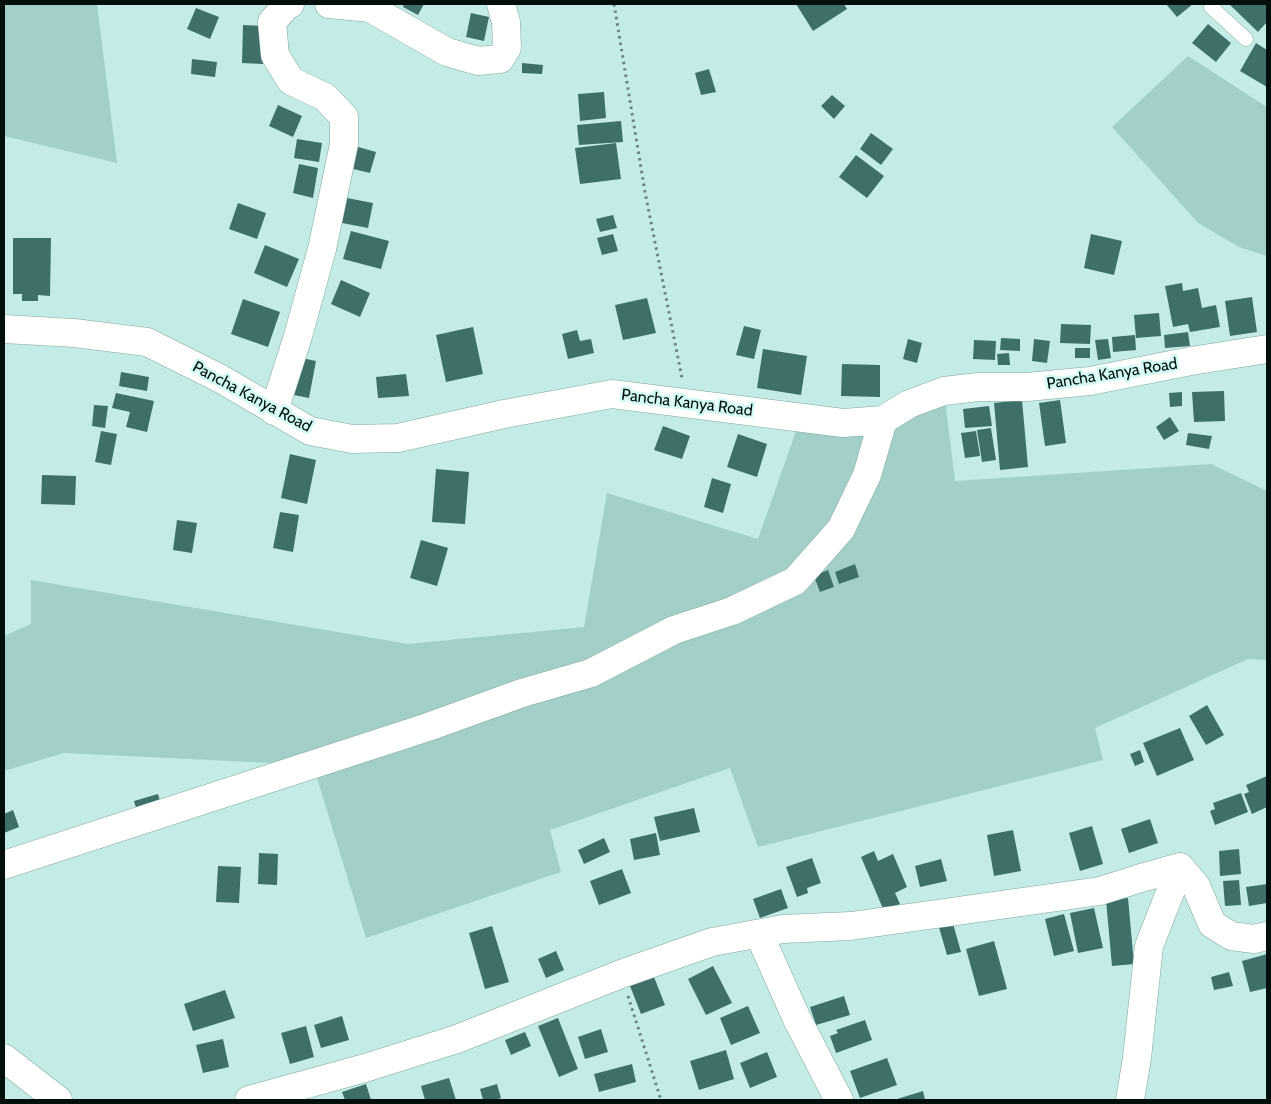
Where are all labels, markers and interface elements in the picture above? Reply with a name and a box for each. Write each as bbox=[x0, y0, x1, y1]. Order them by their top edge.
street label: Pancha Kanya Road bbox=[1045, 354, 1179, 394]
street label: Pancha Kanya Road bbox=[189, 357, 315, 437]
street label: Pancha Kanya Road bbox=[620, 385, 754, 421]

